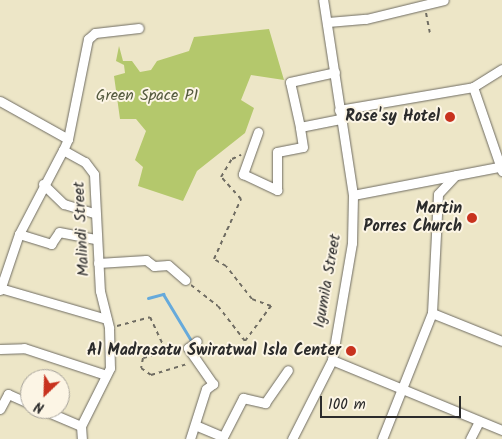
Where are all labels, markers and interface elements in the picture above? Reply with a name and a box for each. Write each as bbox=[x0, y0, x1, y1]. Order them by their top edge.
park label: Green Space P1 bbox=[96, 86, 198, 106]
place label: Rose'sy Hotel bbox=[345, 107, 440, 127]
marker: Rose'sy Hotel bbox=[444, 111, 456, 123]
street label: Malindi Street bbox=[70, 181, 94, 277]
place label: Martin Porres Church bbox=[364, 199, 462, 237]
marker: Martin Porres Church bbox=[466, 212, 478, 224]
street label: Igumila Street bbox=[310, 232, 346, 330]
place label: Al Madrasatu Swiratwal Isla Center bbox=[87, 341, 341, 361]
marker: Al Madrasatu Swiratwal Isla Center bbox=[345, 345, 357, 357]
north arrow bbox=[20, 369, 70, 419]
scale bar bbox=[322, 386, 463, 418]
text: 100 m bbox=[328, 393, 366, 417]
text: N bbox=[31, 395, 48, 419]

